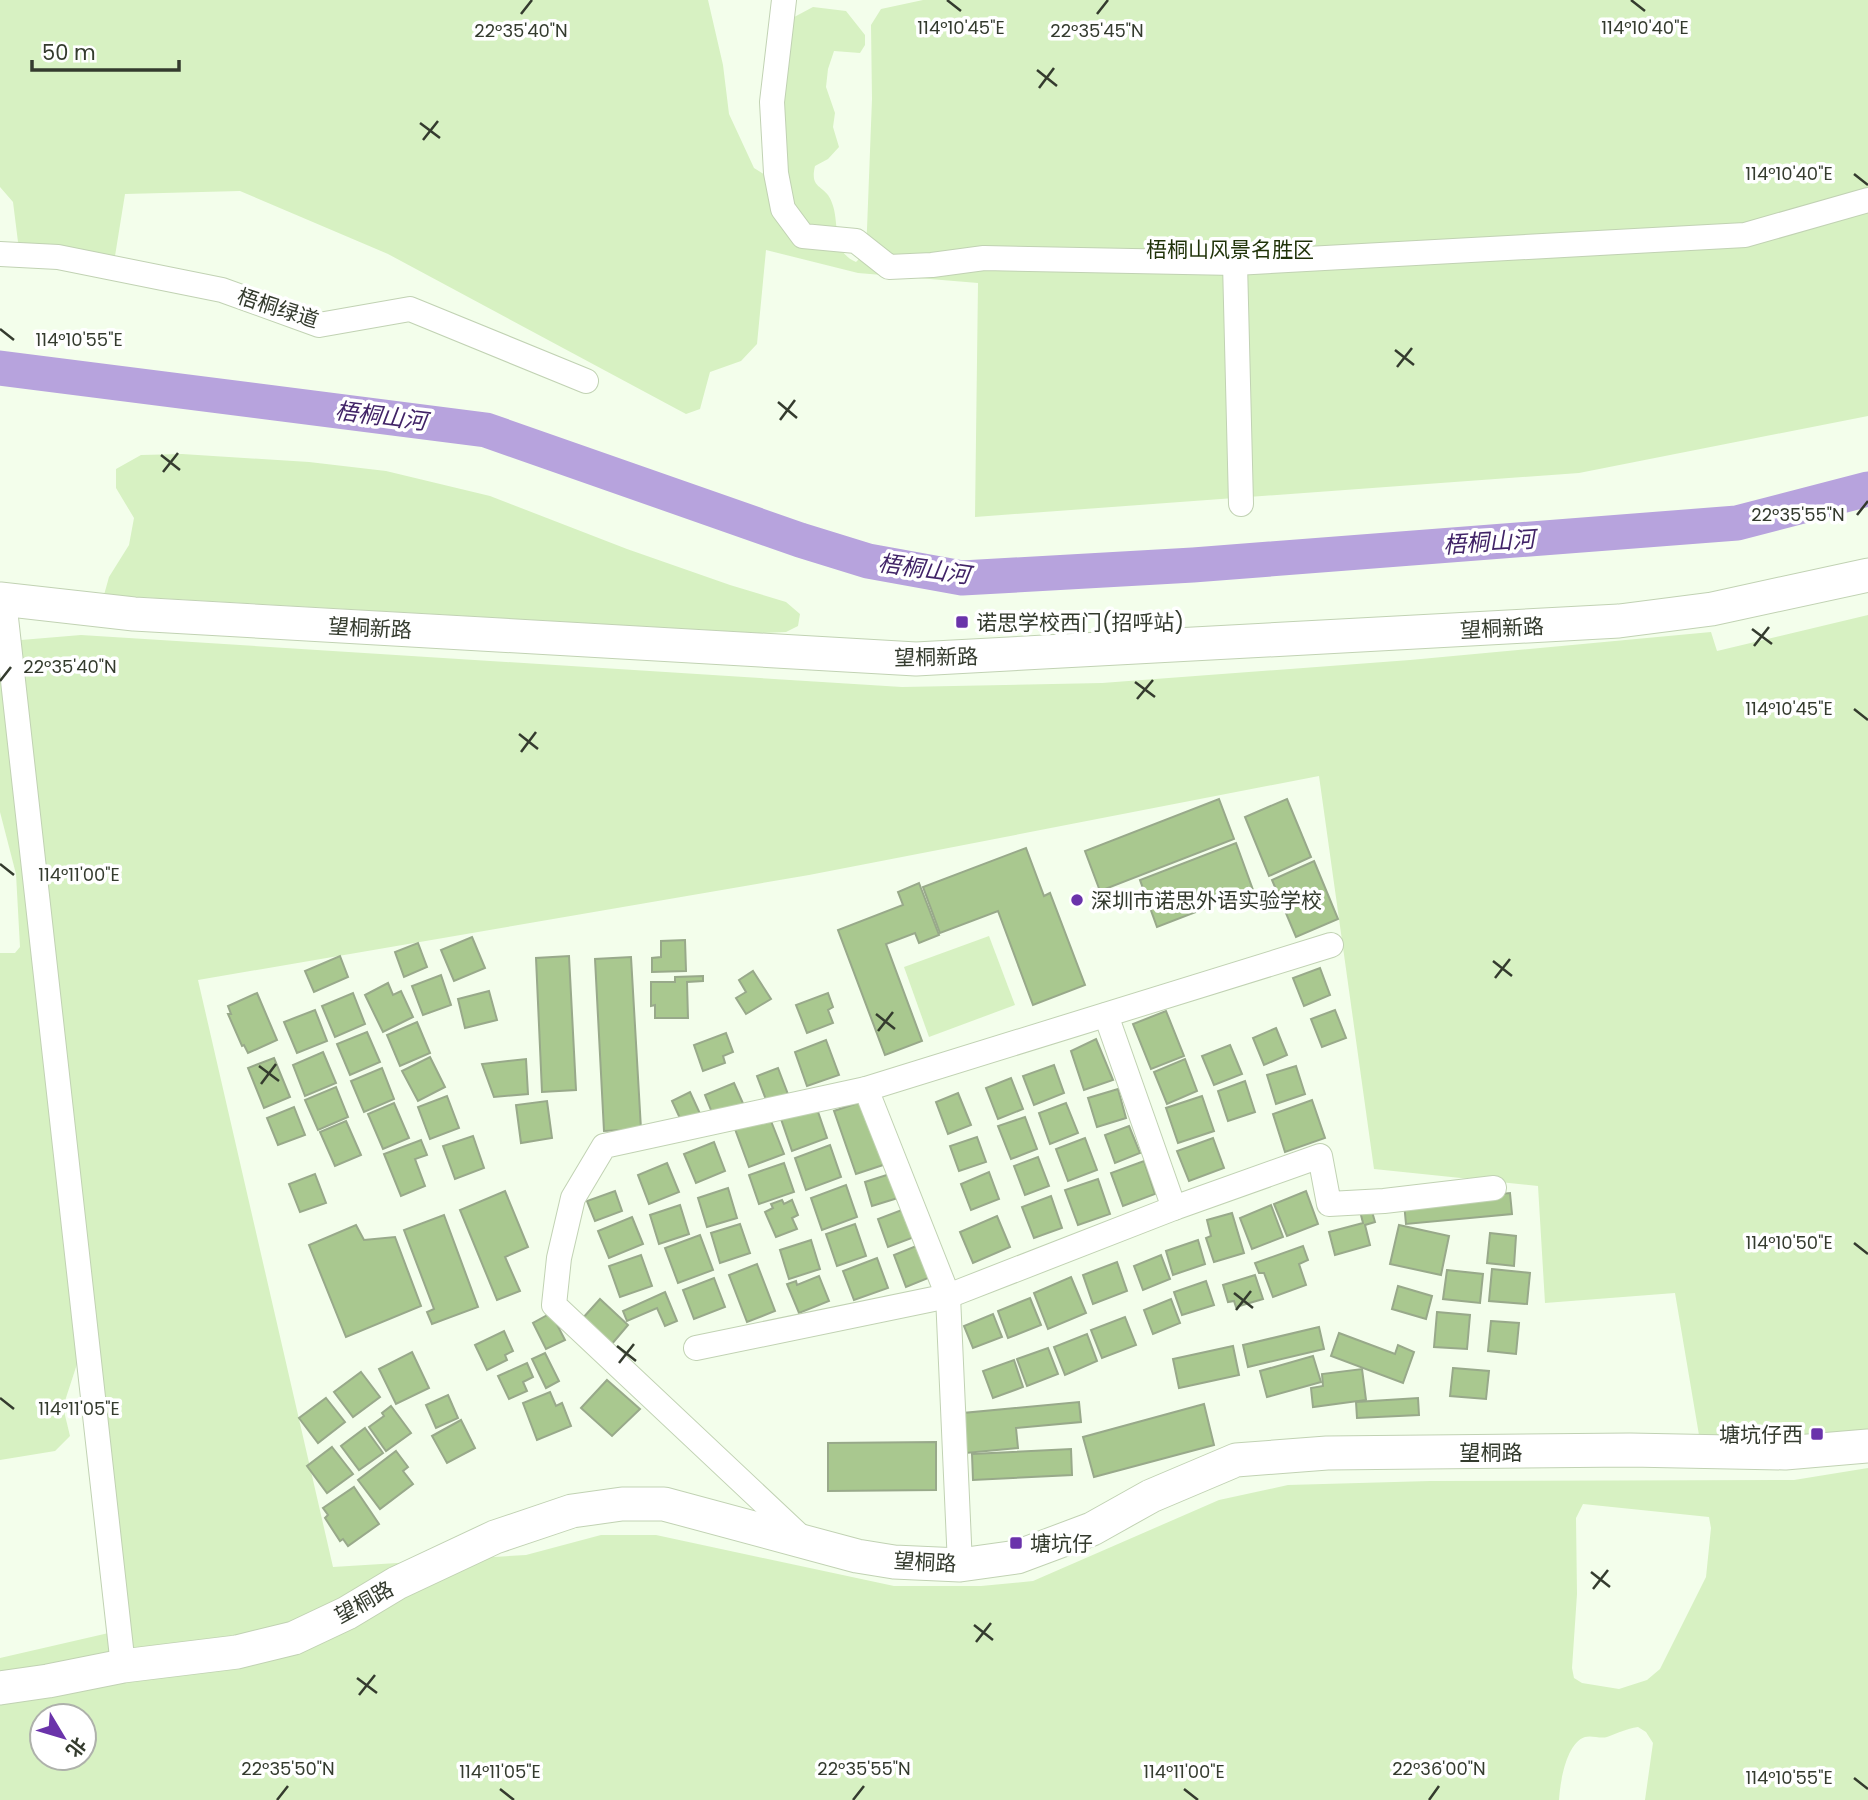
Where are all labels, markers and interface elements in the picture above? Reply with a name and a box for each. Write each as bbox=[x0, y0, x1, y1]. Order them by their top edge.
text: 114°10'45"E bbox=[917, 15, 1005, 40]
text: 114°10'40"E bbox=[1601, 15, 1689, 40]
text: 22°35'40"N bbox=[474, 18, 568, 43]
text: 22°35'45"N bbox=[1050, 18, 1144, 43]
scale bar bbox=[32, 28, 178, 72]
text: 50 m bbox=[42, 38, 96, 67]
text: 114°10'40"E bbox=[1745, 161, 1833, 186]
park label: 梧桐山风景名胜区 bbox=[1146, 235, 1314, 264]
street label: 梧桐绿道 bbox=[234, 281, 322, 335]
text: 114°10'55"E bbox=[35, 327, 123, 352]
water label: 梧桐山河 bbox=[333, 395, 433, 438]
text: 22°35'55"N bbox=[1751, 502, 1845, 527]
water label: 梧桐山河 bbox=[1442, 523, 1540, 561]
water label: 梧桐山河 bbox=[876, 547, 976, 592]
place label: 诺思学校西门(招呼站) bbox=[976, 608, 1184, 637]
street label: 望桐新路 bbox=[327, 611, 413, 645]
street label: 望桐新路 bbox=[1459, 611, 1545, 645]
marker: 诺思学校西门(招呼站) bbox=[954, 614, 970, 630]
street label: 望桐新路 bbox=[894, 642, 978, 672]
text: 22°35'40"N bbox=[23, 654, 117, 679]
text: 114°10'45"E bbox=[1745, 696, 1833, 721]
text: 114°11'00"E bbox=[38, 862, 120, 887]
place label: 深圳市诺思外语实验学校 bbox=[1091, 886, 1322, 915]
marker: 深圳市诺思外语实验学校 bbox=[1069, 892, 1085, 908]
text: 114°10'50"E bbox=[1745, 1230, 1833, 1255]
text: 114°11'05"E bbox=[38, 1396, 120, 1421]
place label: 塘坑仔西 bbox=[1719, 1420, 1803, 1449]
marker: 塘坑仔西 bbox=[1809, 1426, 1825, 1442]
street label: 望桐路 bbox=[1460, 1438, 1523, 1467]
place label: 塘坑仔 bbox=[1030, 1529, 1093, 1558]
marker: 塘坑仔 bbox=[1008, 1535, 1024, 1551]
street label: 望桐路 bbox=[893, 1546, 957, 1578]
street label: 望桐路 bbox=[329, 1574, 399, 1630]
north arrow bbox=[28, 1702, 98, 1772]
text: 北 bbox=[60, 1731, 92, 1763]
text: 22°35'50"N bbox=[241, 1756, 335, 1781]
text: 22°35'55"N bbox=[817, 1756, 911, 1781]
text: 22°36'00"N bbox=[1392, 1756, 1486, 1781]
text: 114°11'05"E bbox=[459, 1759, 541, 1784]
text: 114°11'00"E bbox=[1143, 1759, 1225, 1784]
text: 114°10'55"E bbox=[1745, 1765, 1833, 1790]

